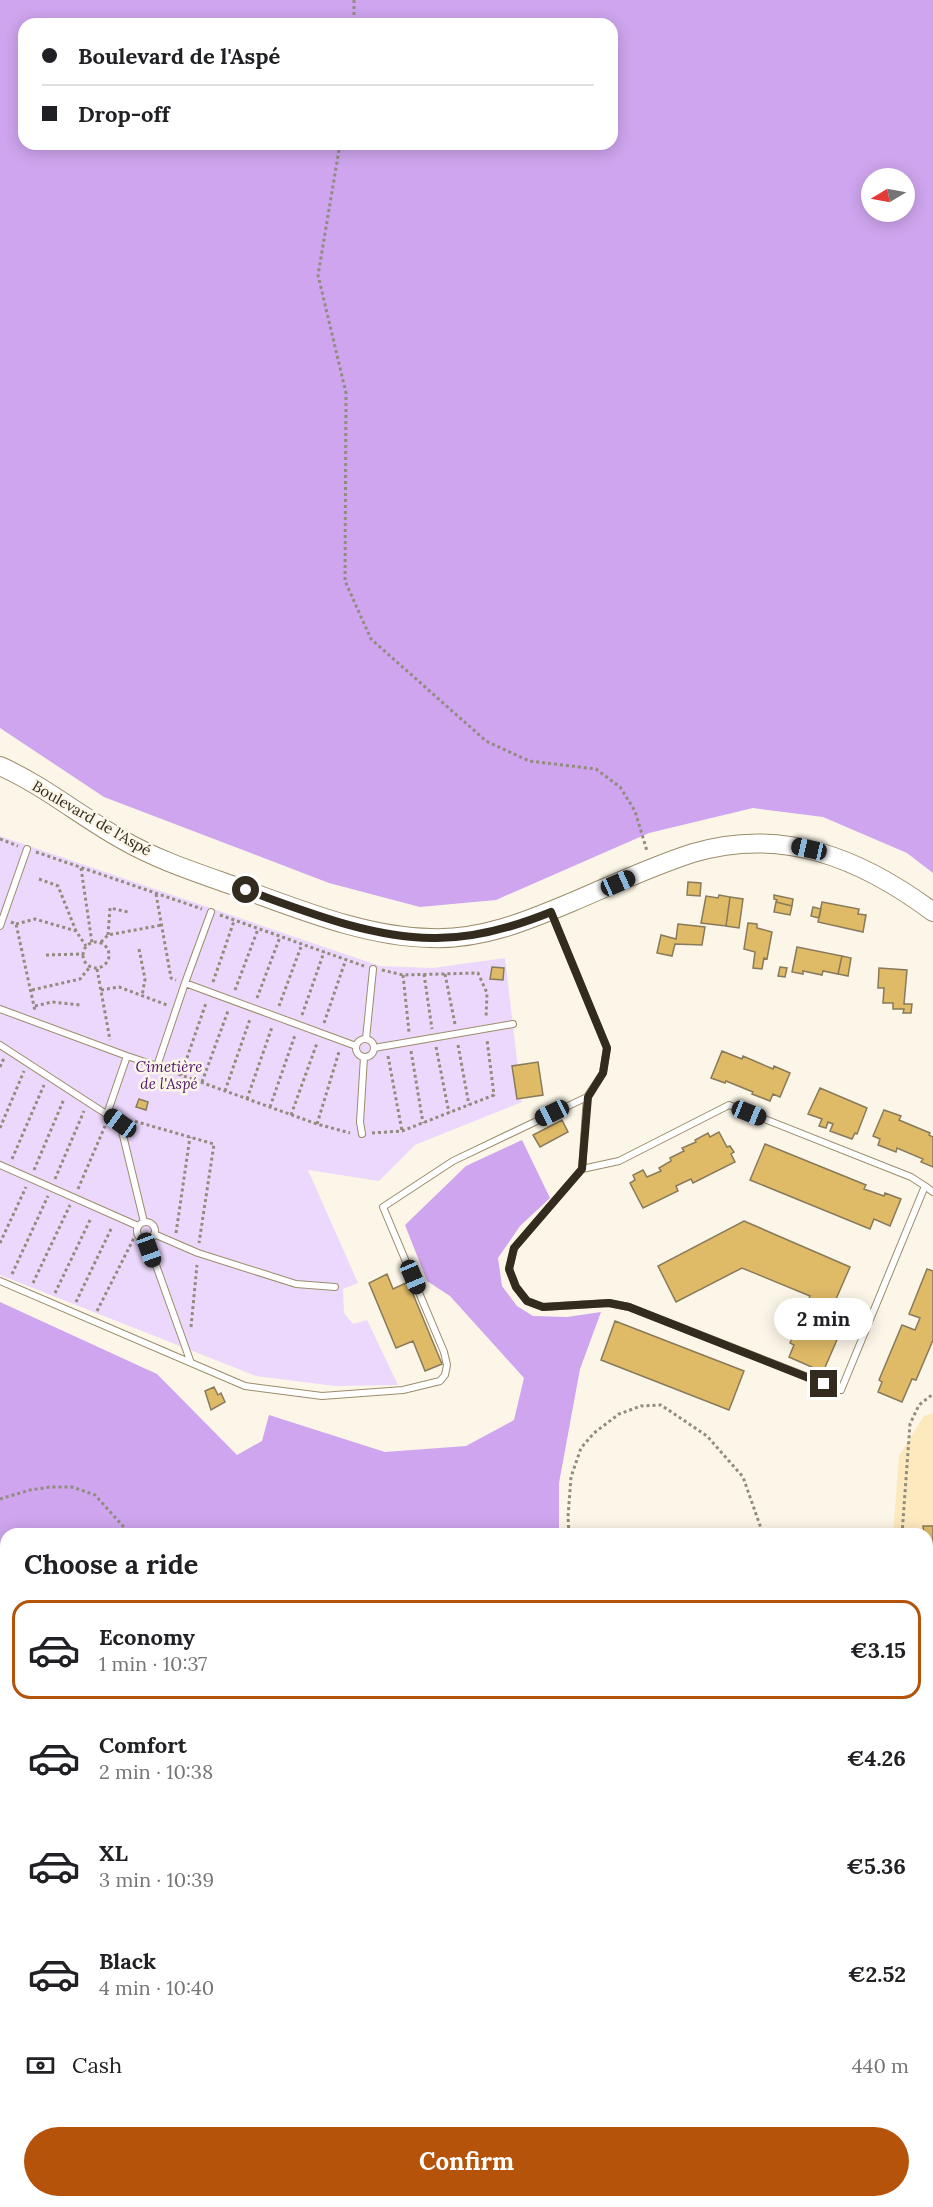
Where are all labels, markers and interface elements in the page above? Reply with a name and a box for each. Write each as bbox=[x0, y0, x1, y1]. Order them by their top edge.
text: Boulevard de l'Aspé bbox=[78, 42, 280, 70]
text: Drop-off bbox=[78, 100, 170, 128]
north arrow bbox=[861, 168, 915, 222]
map controls bbox=[861, 168, 915, 222]
street label: Boulevard de l'Aspé bbox=[29, 776, 155, 860]
car bbox=[789, 836, 829, 862]
car bbox=[598, 867, 638, 899]
route start bbox=[232, 876, 259, 903]
park label: Cimetière de l'Aspé bbox=[136, 1057, 202, 1093]
car bbox=[532, 1097, 572, 1129]
car bbox=[729, 1098, 769, 1128]
car bbox=[100, 1105, 140, 1141]
car bbox=[134, 1230, 164, 1270]
car bbox=[398, 1257, 428, 1297]
callout: 2 min bbox=[774, 1297, 874, 1339]
text: 2 min bbox=[797, 1306, 850, 1331]
route end bbox=[810, 1370, 837, 1397]
text: Choose a ride bbox=[24, 1547, 198, 1581]
icon: car bbox=[27, 1623, 81, 1677]
text: Economy bbox=[99, 1623, 195, 1651]
text: €3.15 bbox=[850, 1636, 906, 1664]
text: 1 min · 10:37 bbox=[99, 1651, 207, 1676]
icon: car bbox=[27, 1731, 81, 1785]
text: Comfort bbox=[99, 1731, 187, 1759]
text: €4.26 bbox=[847, 1744, 906, 1772]
text: 2 min · 10:38 bbox=[99, 1759, 213, 1784]
icon: car bbox=[27, 1839, 81, 1893]
text: XL bbox=[99, 1839, 128, 1867]
text: €5.36 bbox=[846, 1852, 906, 1880]
text: 3 min · 10:39 bbox=[99, 1867, 214, 1892]
icon: car bbox=[27, 1947, 81, 2001]
text: Black bbox=[99, 1947, 156, 1975]
text: €2.52 bbox=[848, 1960, 906, 1988]
text: 4 min · 10:40 bbox=[99, 1975, 214, 2000]
icon: cash bbox=[24, 2049, 57, 2082]
text: Cash bbox=[72, 2051, 122, 2079]
text: 440 m bbox=[852, 2053, 909, 2078]
button: Confirm bbox=[24, 2127, 909, 2196]

